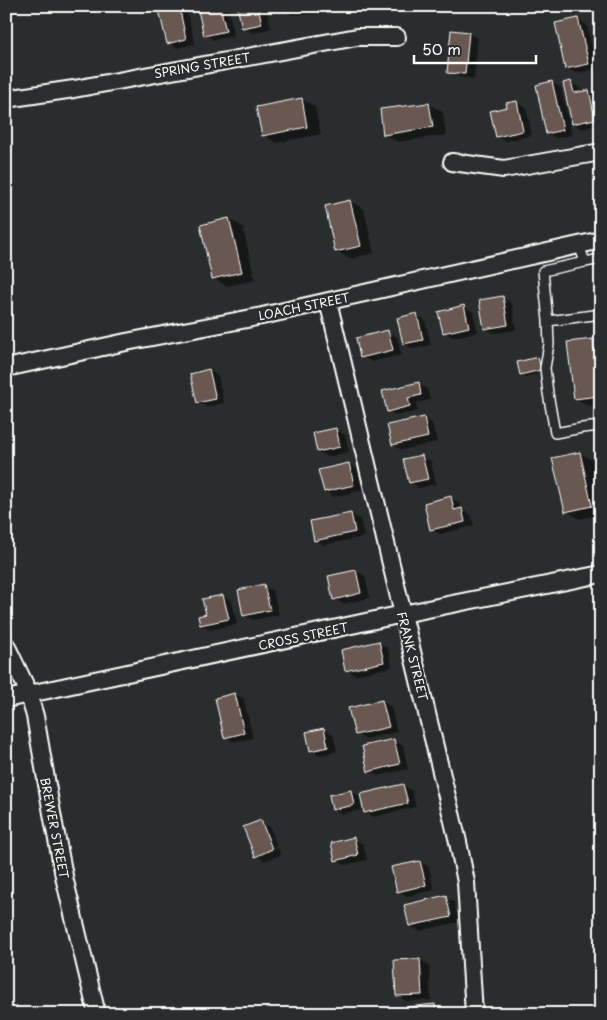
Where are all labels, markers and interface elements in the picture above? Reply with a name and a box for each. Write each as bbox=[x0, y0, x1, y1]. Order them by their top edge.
scale bar bbox=[414, 32, 537, 64]
text: 50 m bbox=[422, 37, 461, 60]
street label: SPRING STREET bbox=[152, 48, 252, 82]
street label: LOACH STREET bbox=[257, 287, 352, 324]
street label: FRANK STREET bbox=[393, 609, 433, 703]
street label: CROSS STREET bbox=[257, 618, 350, 654]
street label: BREWER STREET bbox=[36, 776, 74, 881]

